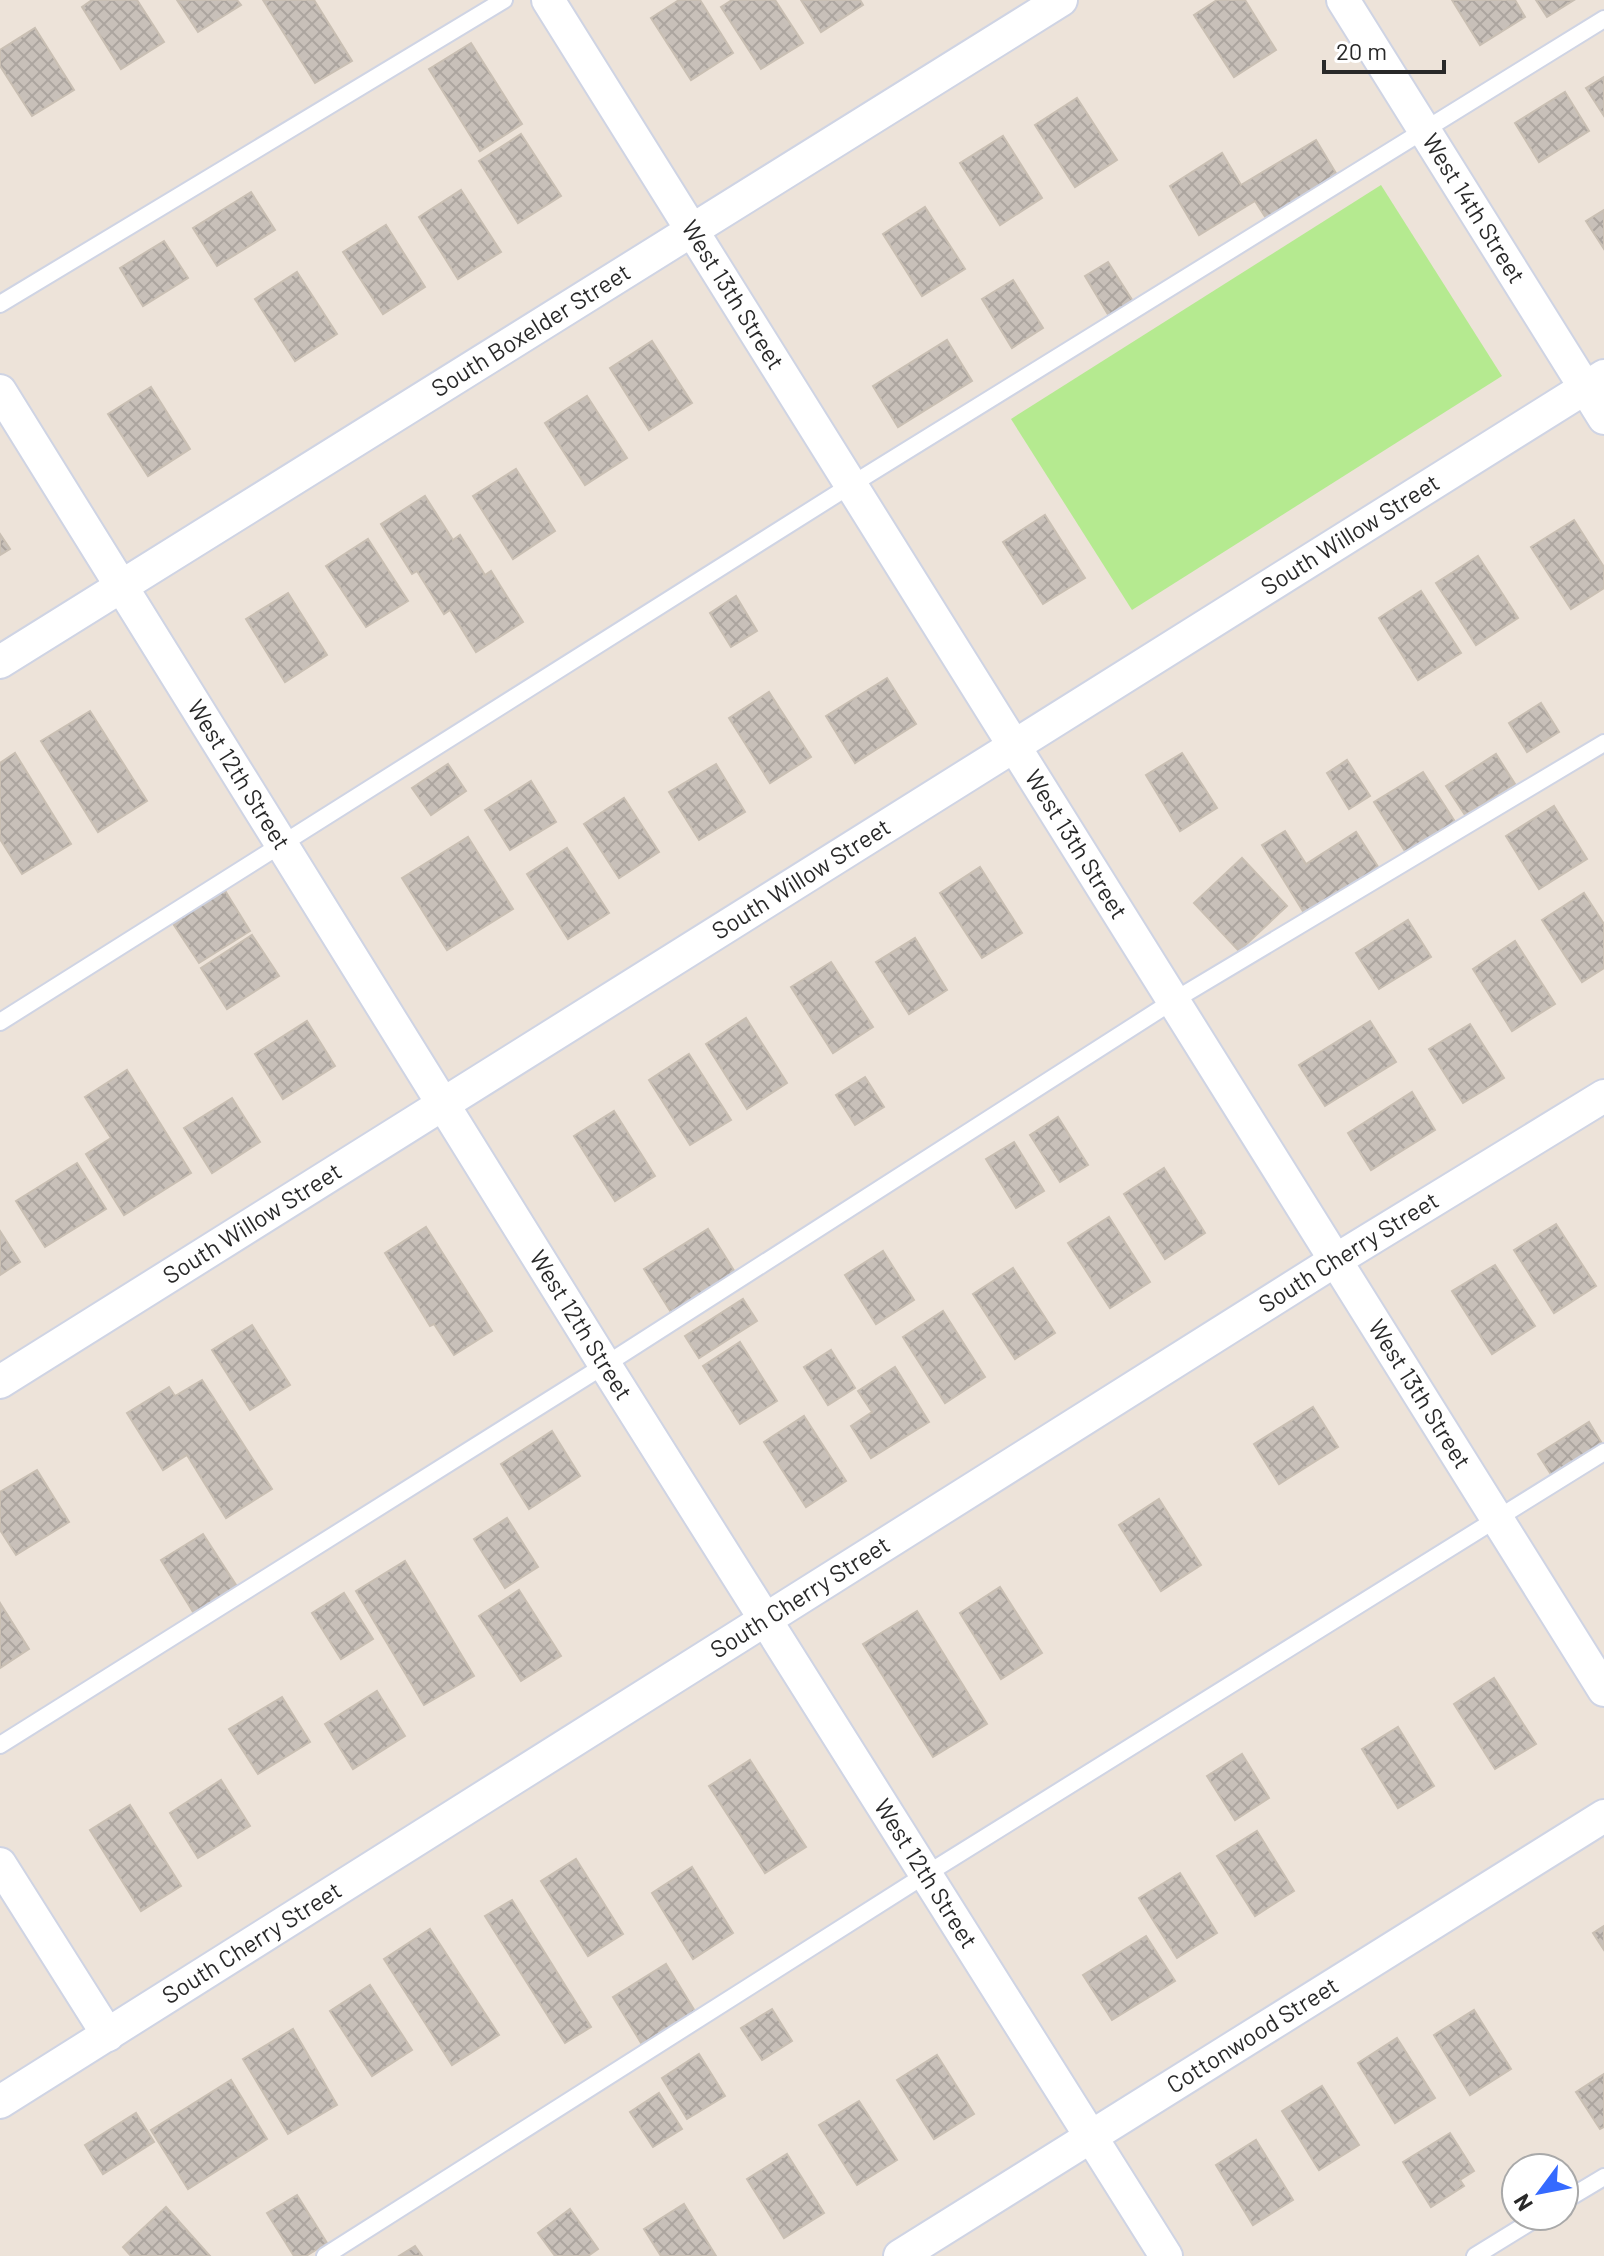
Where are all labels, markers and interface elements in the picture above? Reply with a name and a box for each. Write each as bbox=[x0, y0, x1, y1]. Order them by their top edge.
scale bar bbox=[1324, 24, 1444, 74]
text: 20 m bbox=[1336, 36, 1387, 65]
street label: West 14th Street bbox=[1417, 128, 1532, 288]
street label: West 13th Street bbox=[676, 214, 791, 374]
street label: South Boxelder Street bbox=[426, 257, 635, 402]
street label: South Willow Street bbox=[1255, 467, 1444, 601]
street label: West 12th Street bbox=[182, 694, 297, 854]
street label: West 13th Street bbox=[1020, 764, 1135, 924]
street label: South Willow Street bbox=[706, 811, 895, 945]
street label: South Willow Street bbox=[157, 1156, 346, 1289]
street label: South Cherry Street bbox=[1253, 1185, 1443, 1318]
street label: West 12th Street bbox=[524, 1244, 639, 1405]
street label: West 13th Street bbox=[1363, 1313, 1478, 1473]
street label: South Cherry Street bbox=[705, 1529, 895, 1664]
street label: West 12th Street bbox=[869, 1793, 985, 1953]
street label: South Cherry Street bbox=[156, 1875, 346, 2009]
street label: Cottonwood Street bbox=[1161, 1970, 1343, 2099]
north arrow bbox=[1500, 2152, 1580, 2232]
text: N bbox=[1507, 2190, 1537, 2216]

